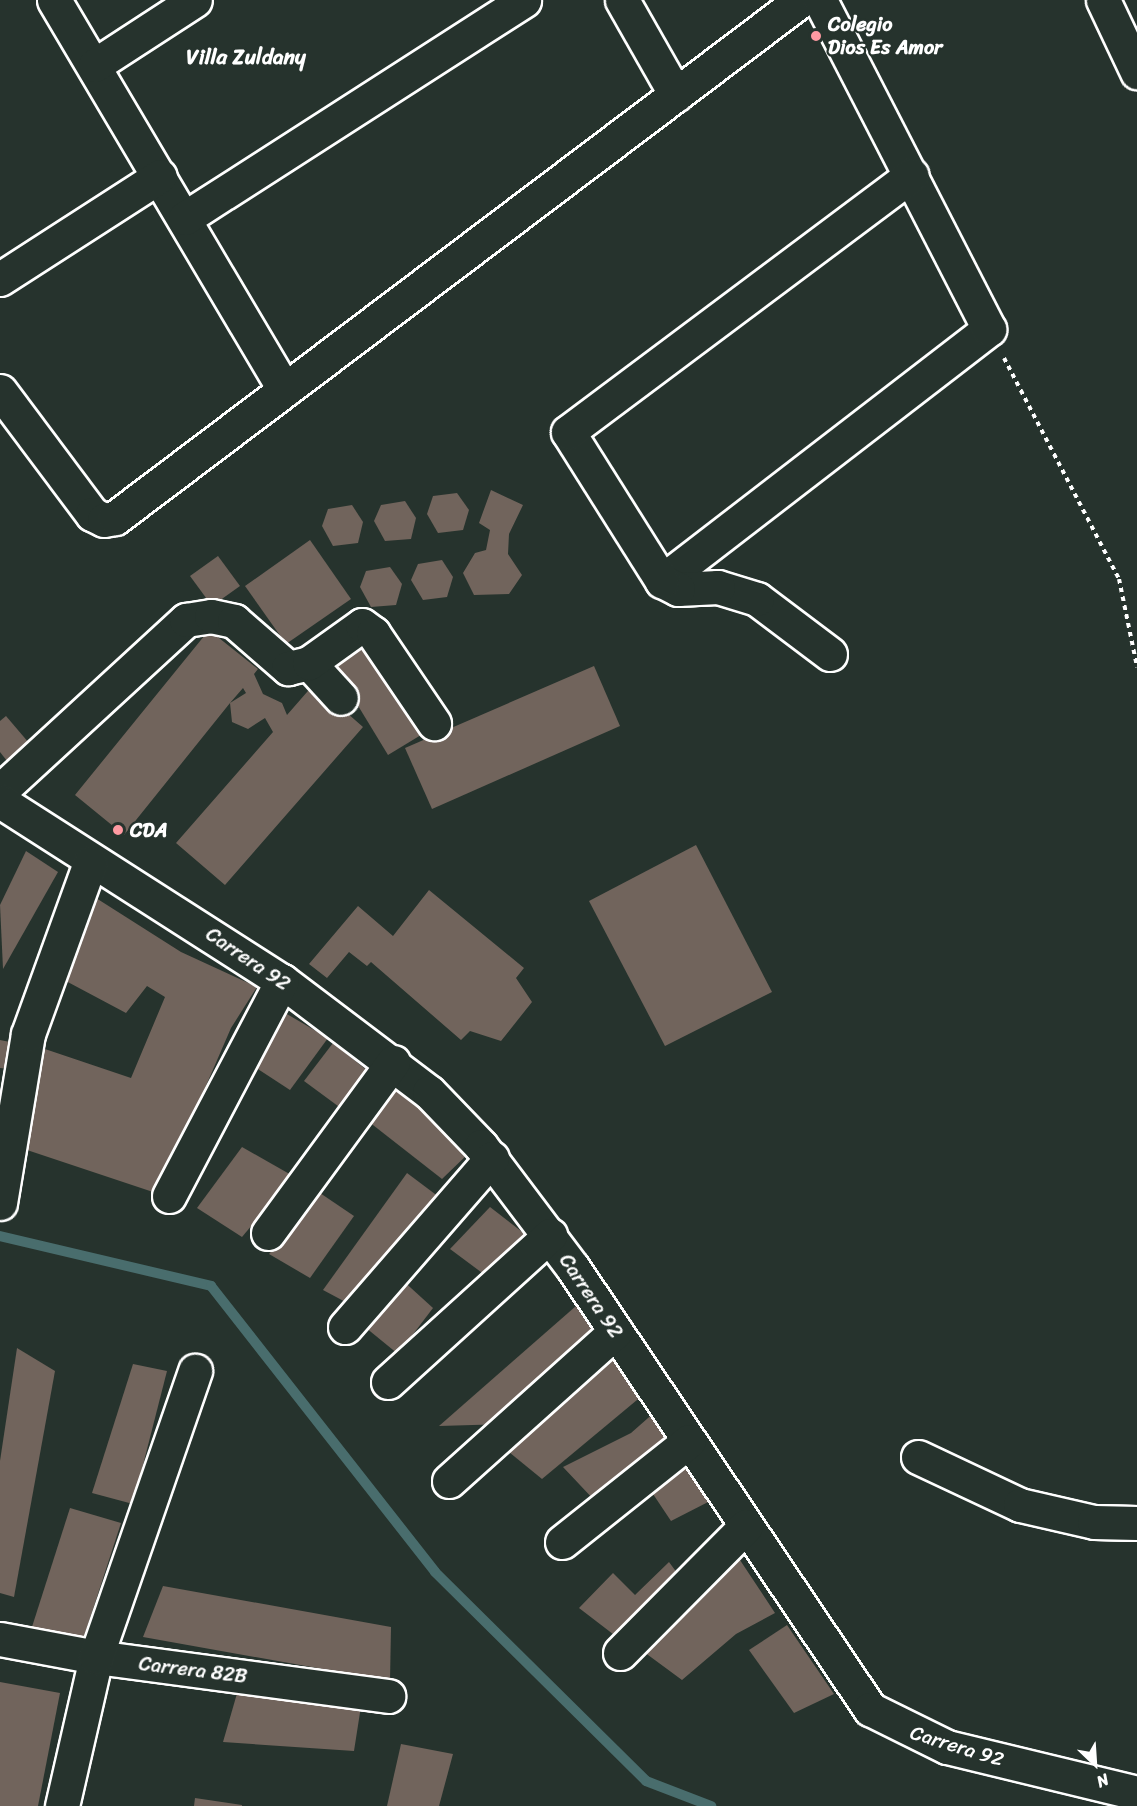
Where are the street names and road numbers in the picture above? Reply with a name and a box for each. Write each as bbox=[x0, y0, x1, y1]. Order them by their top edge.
street label: Carrera 92 bbox=[201, 922, 295, 996]
street label: Carrera 92 bbox=[554, 1249, 628, 1343]
street label: Carrera 82B bbox=[138, 1651, 248, 1689]
street label: Carrera 92 bbox=[907, 1720, 1007, 1772]

